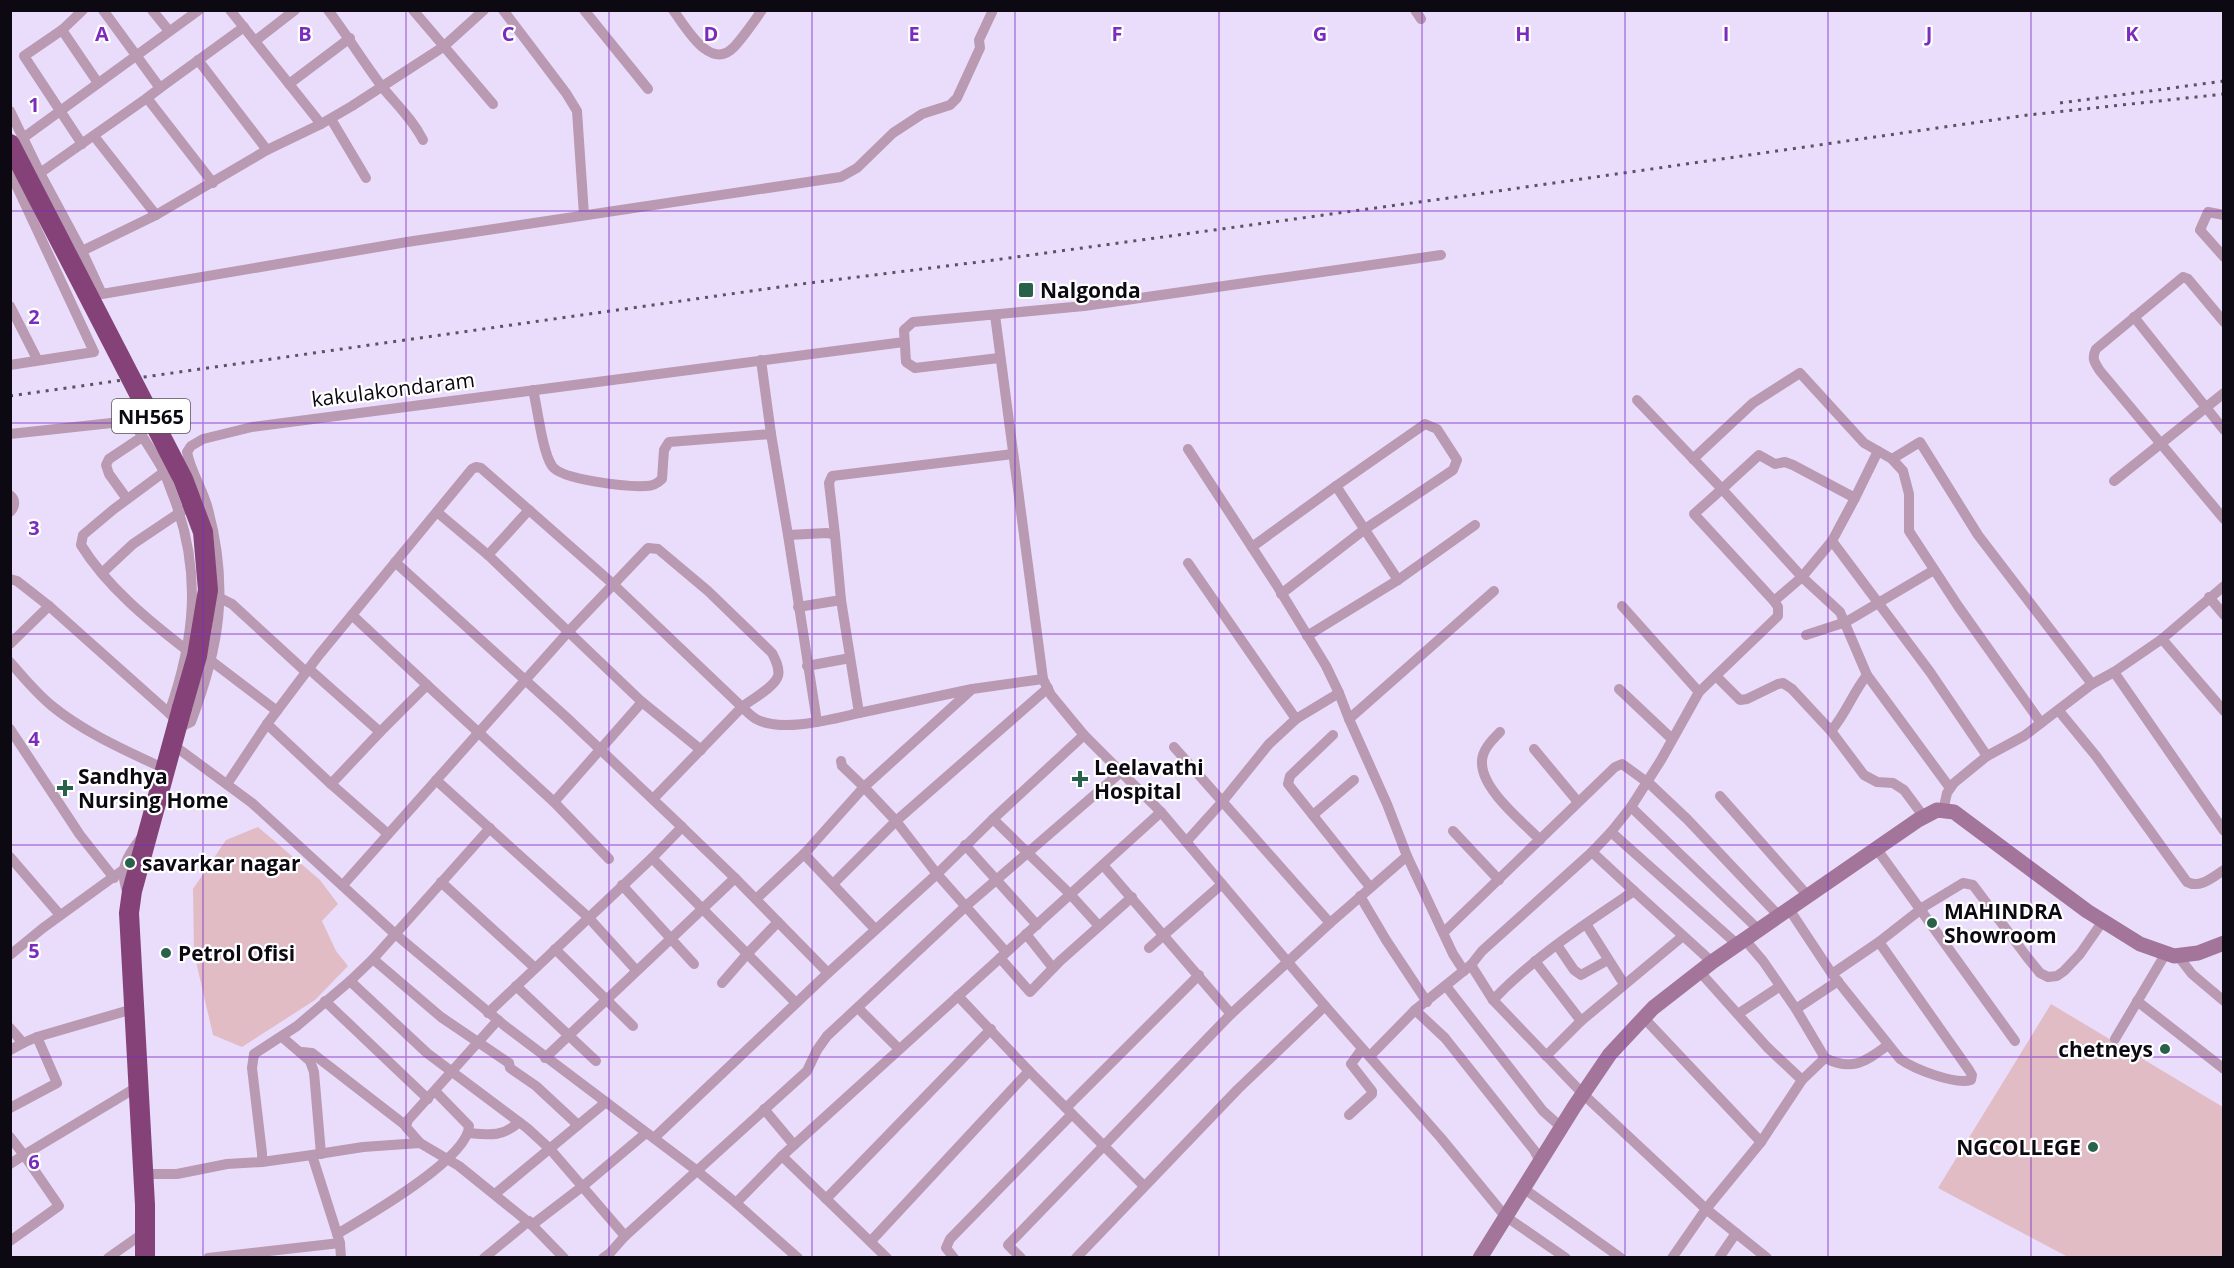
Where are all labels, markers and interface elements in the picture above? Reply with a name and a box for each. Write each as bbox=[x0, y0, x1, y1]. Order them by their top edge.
text: A bbox=[95, 20, 109, 47]
text: B bbox=[298, 20, 312, 47]
text: C bbox=[502, 20, 515, 47]
text: D bbox=[704, 20, 718, 47]
text: E bbox=[908, 20, 920, 47]
text: F bbox=[1112, 20, 1122, 47]
text: G bbox=[1313, 20, 1327, 47]
text: H bbox=[1515, 20, 1531, 47]
text: I bbox=[1723, 20, 1729, 47]
text: J bbox=[1924, 20, 1932, 47]
text: K bbox=[2125, 20, 2139, 47]
text: 1 bbox=[28, 91, 40, 118]
place label: Nalgonda bbox=[1040, 276, 1141, 304]
marker: Nalgonda bbox=[1017, 281, 1035, 299]
text: 2 bbox=[28, 303, 40, 330]
street label: kakulakondaram bbox=[310, 365, 476, 413]
road number: NH565 bbox=[112, 399, 190, 433]
text: 3 bbox=[28, 514, 40, 541]
text: 4 bbox=[28, 725, 40, 752]
place label: Leelavathi Hospital bbox=[1094, 753, 1204, 805]
place label: Sandhya Nursing Home bbox=[78, 762, 228, 814]
marker: Leelavathi Hospital bbox=[1071, 770, 1089, 788]
marker: Sandhya Nursing Home bbox=[56, 779, 74, 797]
place label: savarkar nagar bbox=[142, 849, 301, 877]
marker: savarkar nagar bbox=[123, 856, 137, 870]
place label: MAHINDRA Showroom bbox=[1944, 897, 2063, 949]
marker: MAHINDRA Showroom bbox=[1925, 916, 1939, 930]
text: 5 bbox=[28, 937, 40, 964]
place label: Petrol Ofisi bbox=[178, 939, 295, 967]
marker: Petrol Ofisi bbox=[159, 946, 173, 960]
place label: chetneys bbox=[2058, 1035, 2153, 1063]
marker: chetneys bbox=[2158, 1042, 2172, 1056]
place label: NGCOLLEGE bbox=[1956, 1133, 2081, 1161]
marker: NGCOLLEGE bbox=[2086, 1140, 2100, 1154]
text: 6 bbox=[28, 1148, 40, 1175]

